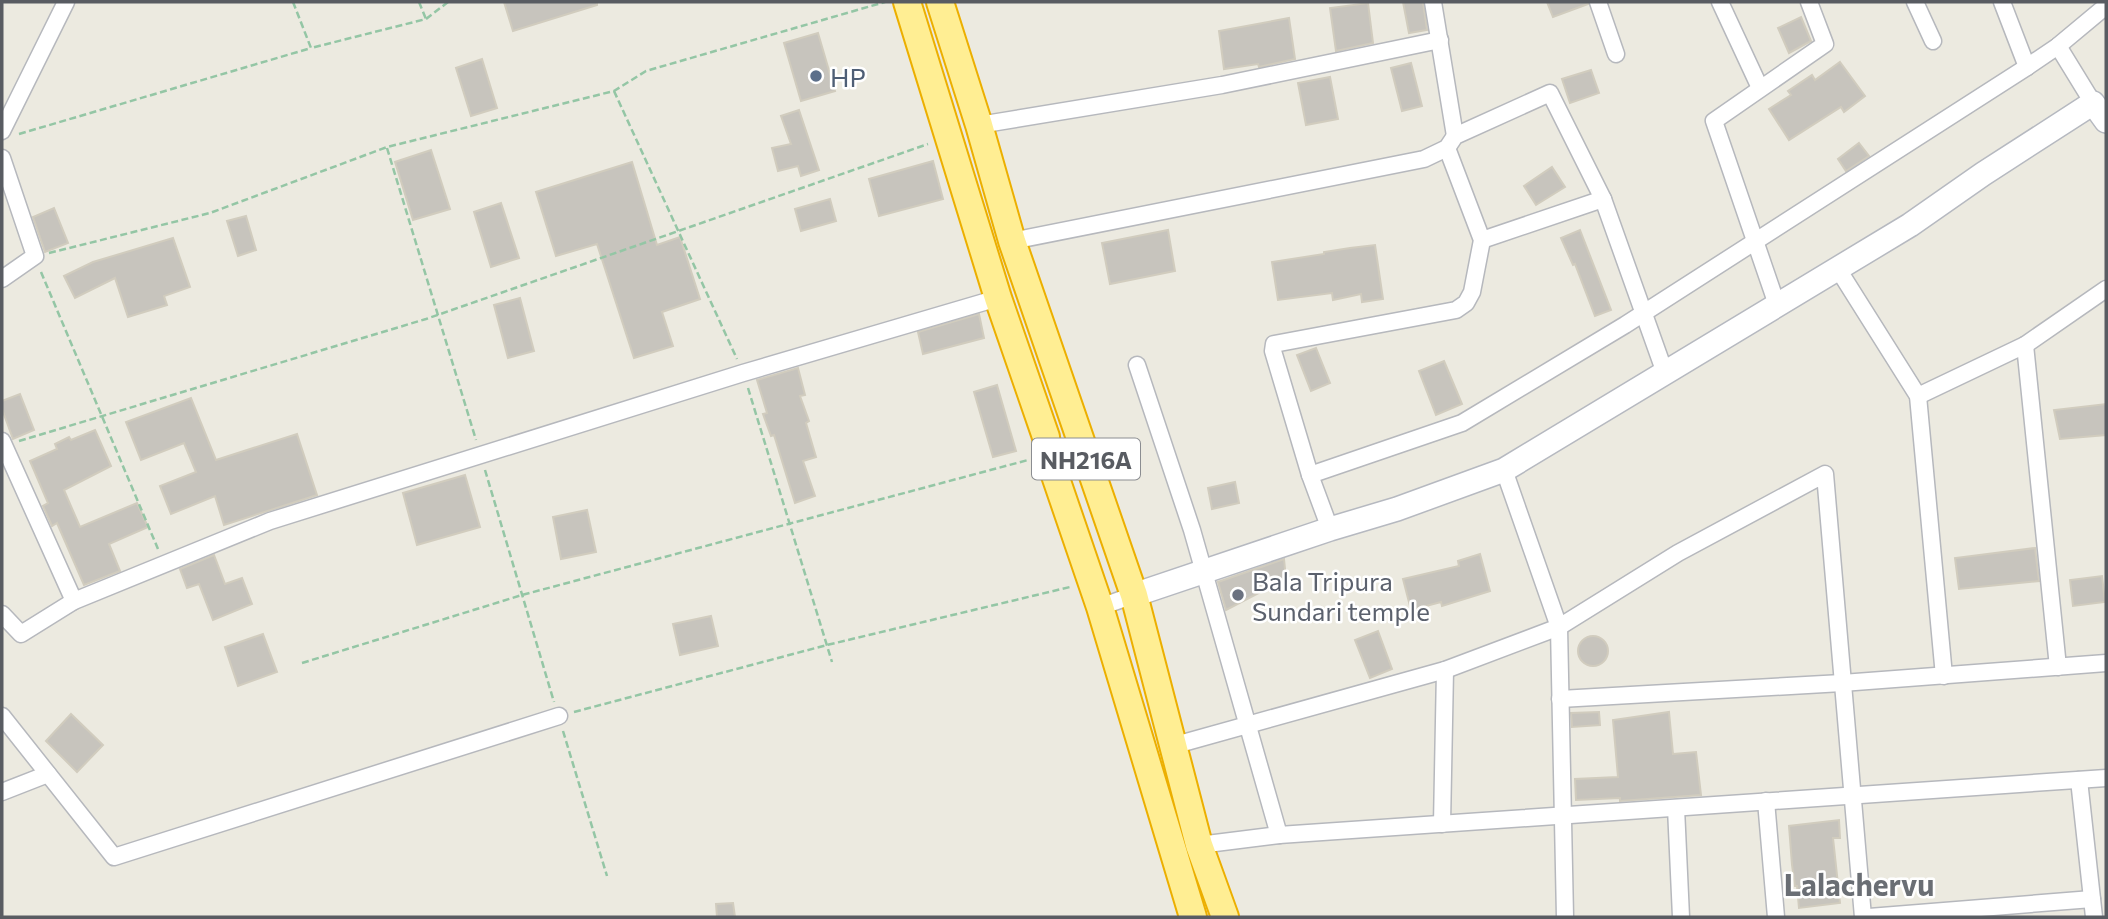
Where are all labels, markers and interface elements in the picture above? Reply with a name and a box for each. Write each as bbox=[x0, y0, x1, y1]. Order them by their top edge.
place label: HP bbox=[830, 61, 866, 92]
marker: HP bbox=[808, 68, 824, 84]
road number: NH216A bbox=[1032, 438, 1140, 480]
place label: Bala Tripura Sundari temple bbox=[1252, 565, 1430, 626]
marker: Bala Tripura Sundari temple bbox=[1230, 587, 1246, 603]
district label: Lalachervu bbox=[1784, 865, 1934, 902]

